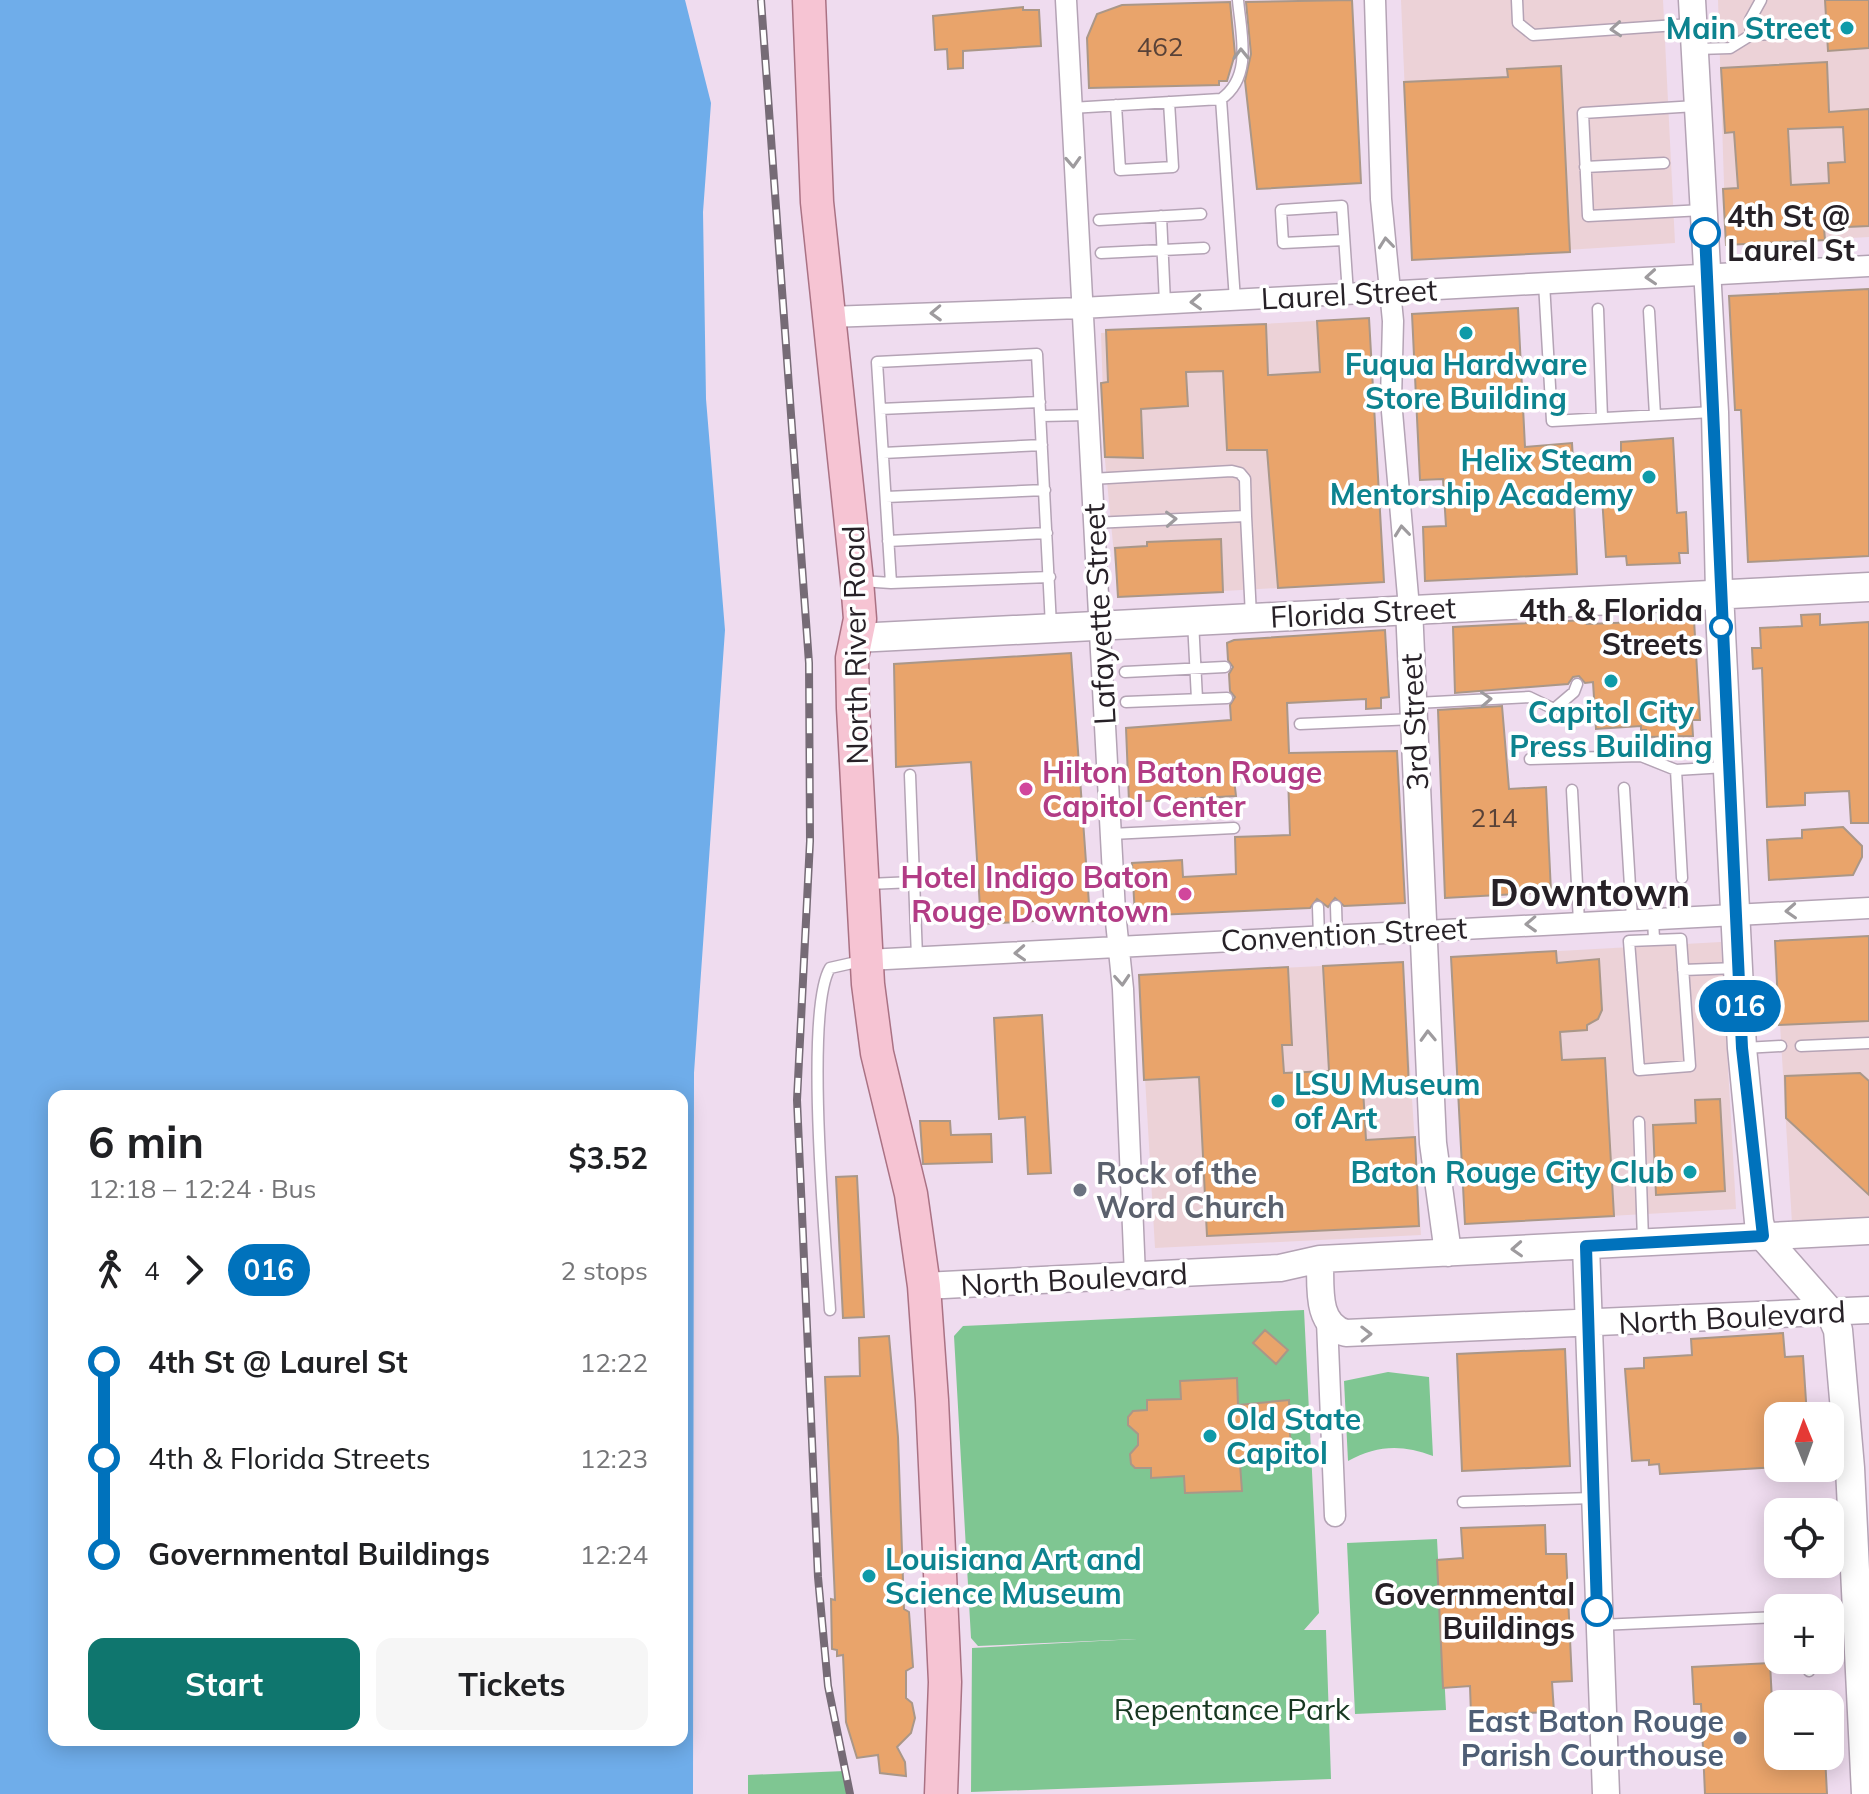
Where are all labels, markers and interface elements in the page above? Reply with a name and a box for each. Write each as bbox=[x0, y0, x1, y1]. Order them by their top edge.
place label: Main Street bbox=[1666, 9, 1831, 47]
marker: Main Street bbox=[1838, 19, 1856, 37]
one-way arrow bbox=[1609, 20, 1622, 37]
house number: 462 bbox=[1137, 30, 1183, 63]
one-way arrow bbox=[1232, 47, 1250, 60]
one-way arrow bbox=[1065, 156, 1082, 169]
place label: 4th St @ Laurel St bbox=[1727, 197, 1855, 269]
marker: 4th St @ Laurel St bbox=[1690, 218, 1720, 248]
one-way arrow bbox=[1377, 236, 1394, 249]
one-way arrow bbox=[1644, 268, 1657, 285]
street label: Laurel Street bbox=[1260, 270, 1438, 318]
one-way arrow bbox=[1189, 293, 1202, 310]
one-way arrow bbox=[929, 304, 942, 321]
marker: Fuqua Hardware Store Building bbox=[1457, 324, 1475, 342]
place label: Fuqua Hardware Store Building bbox=[1345, 345, 1587, 417]
place label: Helix Steam Mentorship Academy bbox=[1330, 441, 1634, 513]
marker: Helix Steam Mentorship Academy bbox=[1640, 468, 1658, 486]
street label: Lafayette Street bbox=[1074, 502, 1124, 726]
one-way arrow bbox=[1165, 511, 1178, 528]
one-way arrow bbox=[1394, 524, 1411, 537]
street label: North River Road bbox=[834, 525, 876, 765]
street label: Florida Street bbox=[1269, 588, 1457, 636]
place label: 4th & Florida Streets bbox=[1519, 591, 1703, 663]
marker: 4th & Florida Streets bbox=[1710, 616, 1732, 638]
street label: 3rd Street bbox=[1391, 652, 1437, 792]
marker: Capitol City Press Building bbox=[1602, 672, 1620, 690]
one-way arrow bbox=[1480, 691, 1493, 708]
place label: Capitol City Press Building bbox=[1509, 693, 1713, 765]
place label: Hilton Baton Rouge Capitol Center bbox=[1042, 753, 1322, 825]
marker: Hilton Baton Rouge Capitol Center bbox=[1017, 780, 1035, 798]
house number: 214 bbox=[1471, 801, 1517, 834]
place label: Hotel Indigo Baton Rouge Downtown bbox=[900, 858, 1169, 930]
district label: Downtown bbox=[1490, 868, 1690, 916]
marker: Hotel Indigo Baton Rouge Downtown bbox=[1176, 885, 1194, 903]
one-way arrow bbox=[1784, 903, 1797, 920]
street label: Convention Street bbox=[1220, 909, 1468, 959]
one-way arrow bbox=[1524, 916, 1537, 933]
one-way arrow bbox=[1013, 944, 1026, 961]
one-way arrow bbox=[1113, 974, 1130, 987]
line badge: 016 bbox=[1694, 980, 1786, 1032]
text: 016 bbox=[1715, 988, 1765, 1023]
one-way arrow bbox=[1420, 1029, 1437, 1042]
place label: LSU Museum of Art bbox=[1294, 1065, 1480, 1137]
marker: LSU Museum of Art bbox=[1269, 1092, 1287, 1110]
text: 6 min bbox=[88, 1114, 204, 1169]
text: $3.52 bbox=[569, 1139, 648, 1177]
place label: Baton Rouge City Club bbox=[1350, 1153, 1674, 1191]
place label: Rock of the Word Church bbox=[1096, 1154, 1285, 1226]
marker: Baton Rouge City Club bbox=[1681, 1163, 1699, 1181]
text: 12:18 – 12:24 · Bus bbox=[88, 1172, 317, 1205]
marker: Rock of the Word Church bbox=[1071, 1181, 1089, 1199]
one-way arrow bbox=[1510, 1241, 1523, 1258]
icon: walk bbox=[88, 1248, 132, 1292]
icon: forward bbox=[172, 1248, 216, 1292]
text: 016 bbox=[244, 1252, 294, 1287]
text: 4 bbox=[144, 1254, 160, 1287]
text: 2 stops bbox=[561, 1254, 648, 1287]
street label: North Boulevard bbox=[959, 1254, 1189, 1304]
street label: North Boulevard bbox=[1617, 1292, 1847, 1342]
one-way arrow bbox=[1360, 1325, 1373, 1342]
text: 4th St @ Laurel St bbox=[148, 1343, 408, 1381]
text: 12:22 bbox=[580, 1346, 648, 1379]
place label: Old State Capitol bbox=[1226, 1400, 1361, 1472]
north arrow bbox=[1764, 1402, 1844, 1482]
map controls bbox=[1764, 1402, 1844, 1770]
marker: Old State Capitol bbox=[1201, 1427, 1219, 1445]
text: 4th & Florida Streets bbox=[148, 1439, 431, 1477]
text: 12:23 bbox=[580, 1442, 648, 1475]
button: locate bbox=[1764, 1498, 1844, 1578]
text: Governmental Buildings bbox=[148, 1535, 490, 1573]
text: 12:24 bbox=[580, 1538, 648, 1571]
place label: Louisiana Art and Science Museum bbox=[885, 1540, 1142, 1612]
marker: Louisiana Art and Science Museum bbox=[860, 1567, 878, 1585]
place label: Governmental Buildings bbox=[1374, 1575, 1575, 1647]
button: + bbox=[1764, 1594, 1844, 1674]
marker: Governmental Buildings bbox=[1582, 1596, 1612, 1626]
button: Start bbox=[88, 1638, 360, 1730]
button: Tickets bbox=[376, 1638, 648, 1730]
park label: Repentance Park bbox=[1114, 1690, 1351, 1728]
button: − bbox=[1764, 1690, 1844, 1770]
place label: East Baton Rouge Parish Courthouse bbox=[1461, 1702, 1724, 1774]
marker: East Baton Rouge Parish Courthouse bbox=[1731, 1729, 1749, 1747]

